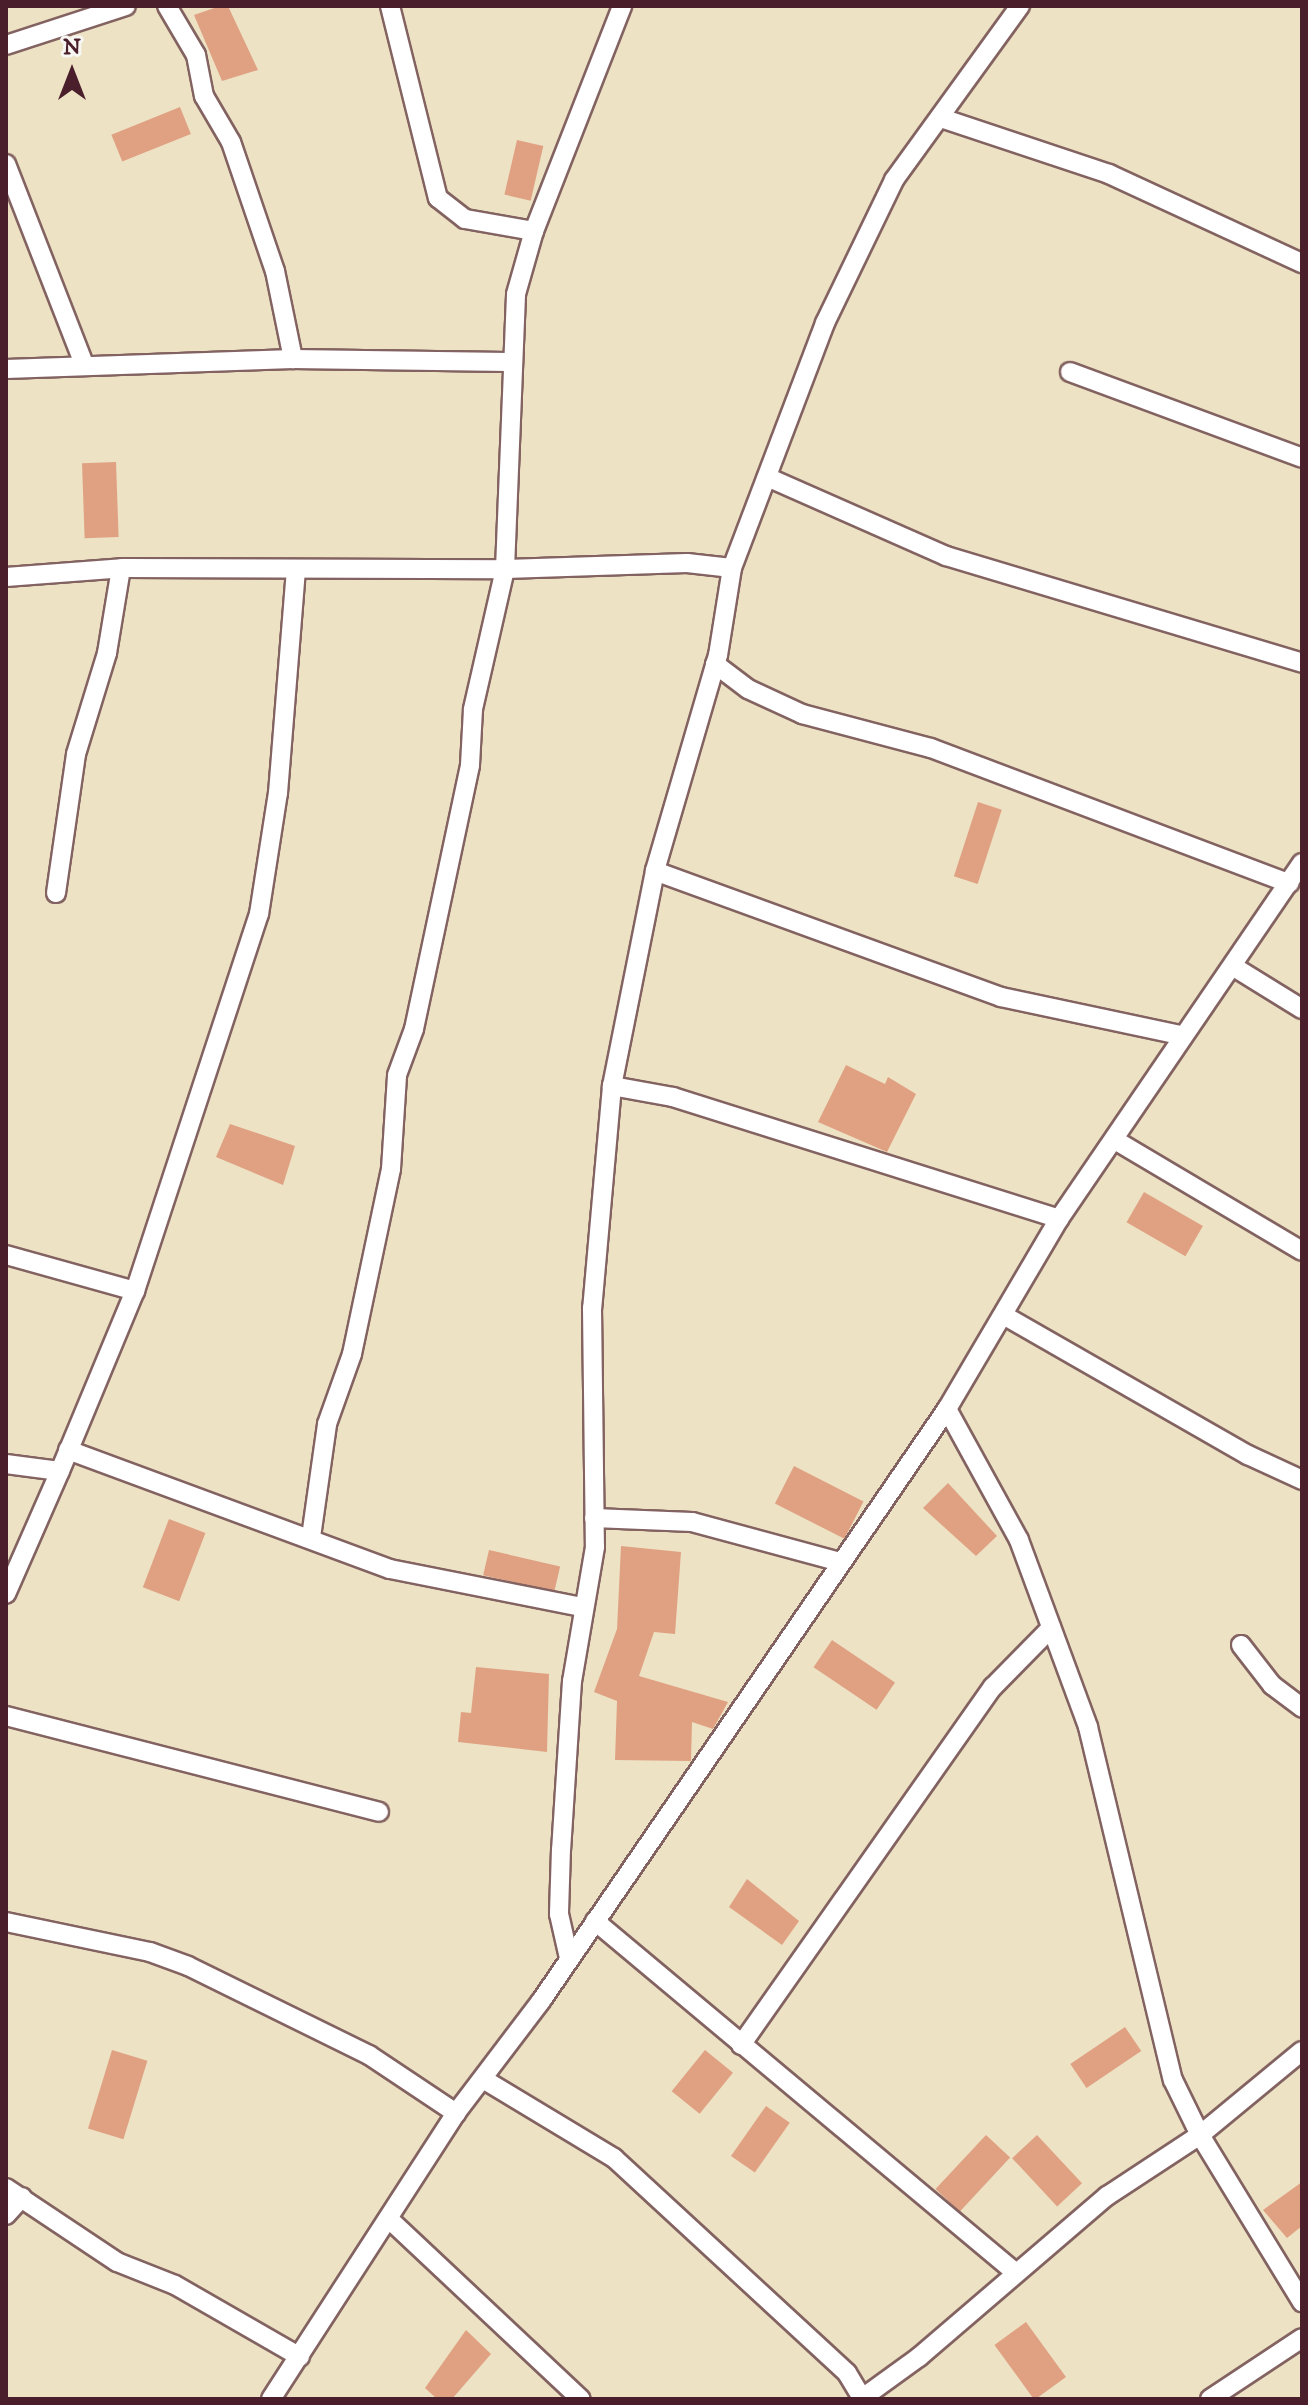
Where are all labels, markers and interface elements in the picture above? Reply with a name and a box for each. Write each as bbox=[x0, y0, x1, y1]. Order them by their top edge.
north arrow bbox=[32, 32, 112, 112]
text: N bbox=[63, 34, 81, 61]

